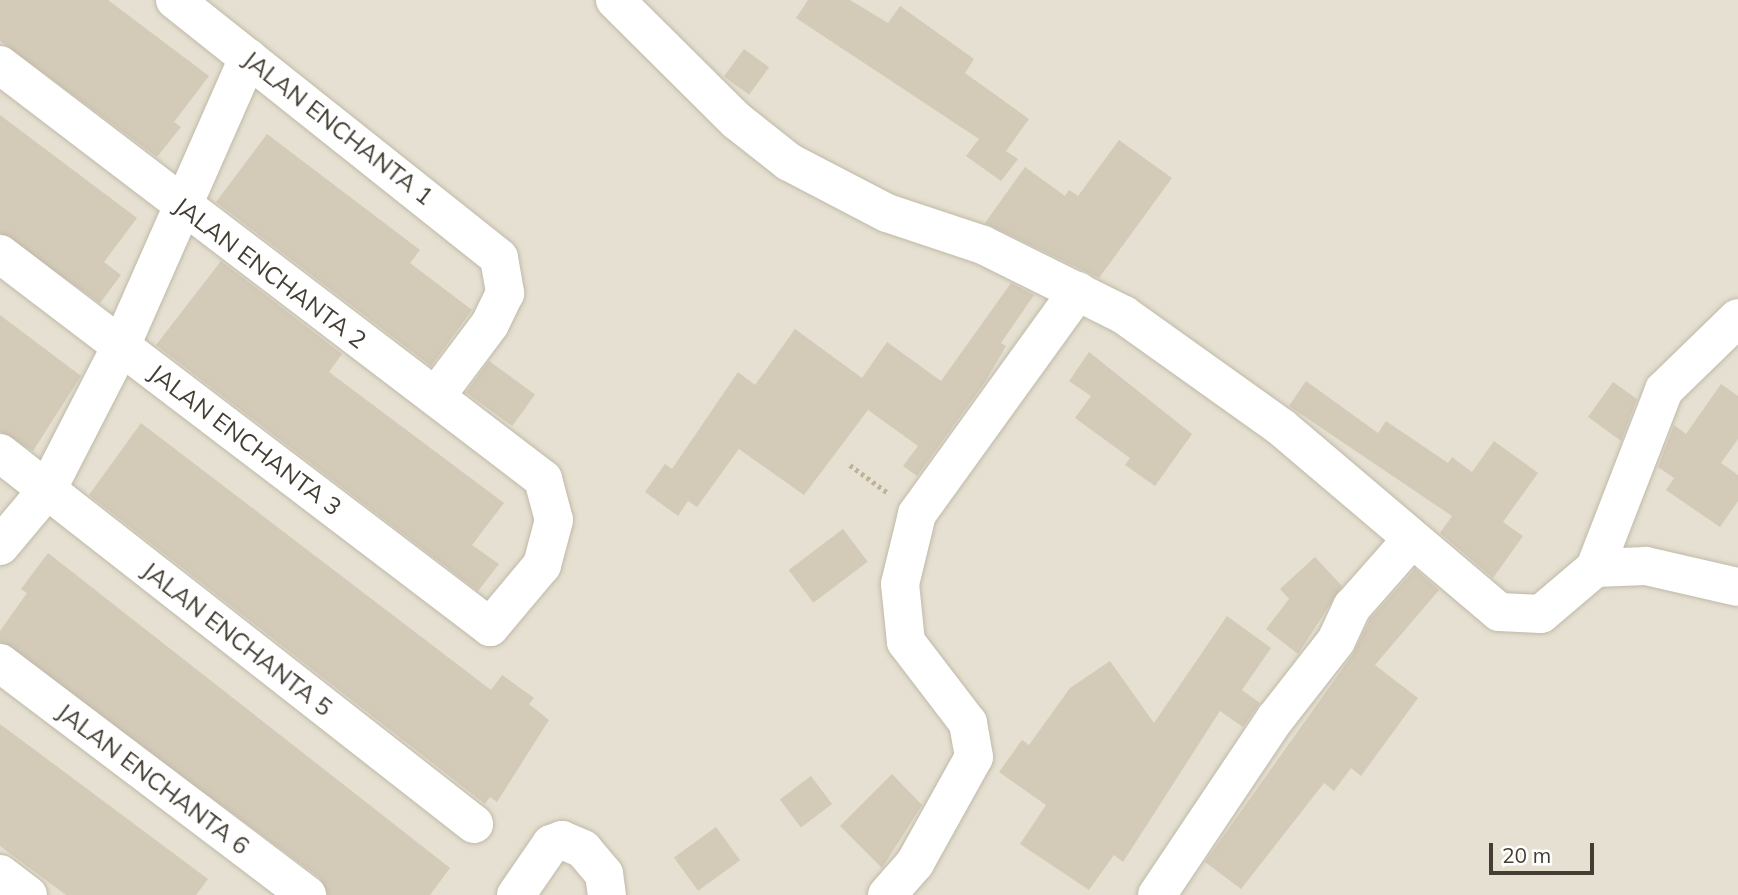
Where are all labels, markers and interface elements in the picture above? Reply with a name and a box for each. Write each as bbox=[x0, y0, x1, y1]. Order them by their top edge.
street label: JALAN ENCHANTA 1 bbox=[237, 45, 439, 211]
street label: JALAN ENCHANTA 2 bbox=[168, 191, 372, 355]
street label: JALAN ENCHANTA 3 bbox=[143, 358, 347, 522]
street label: JALAN ENCHANTA 5 bbox=[136, 556, 338, 722]
street label: JALAN ENCHANTA 6 bbox=[51, 697, 255, 861]
scale bar bbox=[1493, 828, 1598, 872]
text: 20 m bbox=[1502, 842, 1551, 868]

